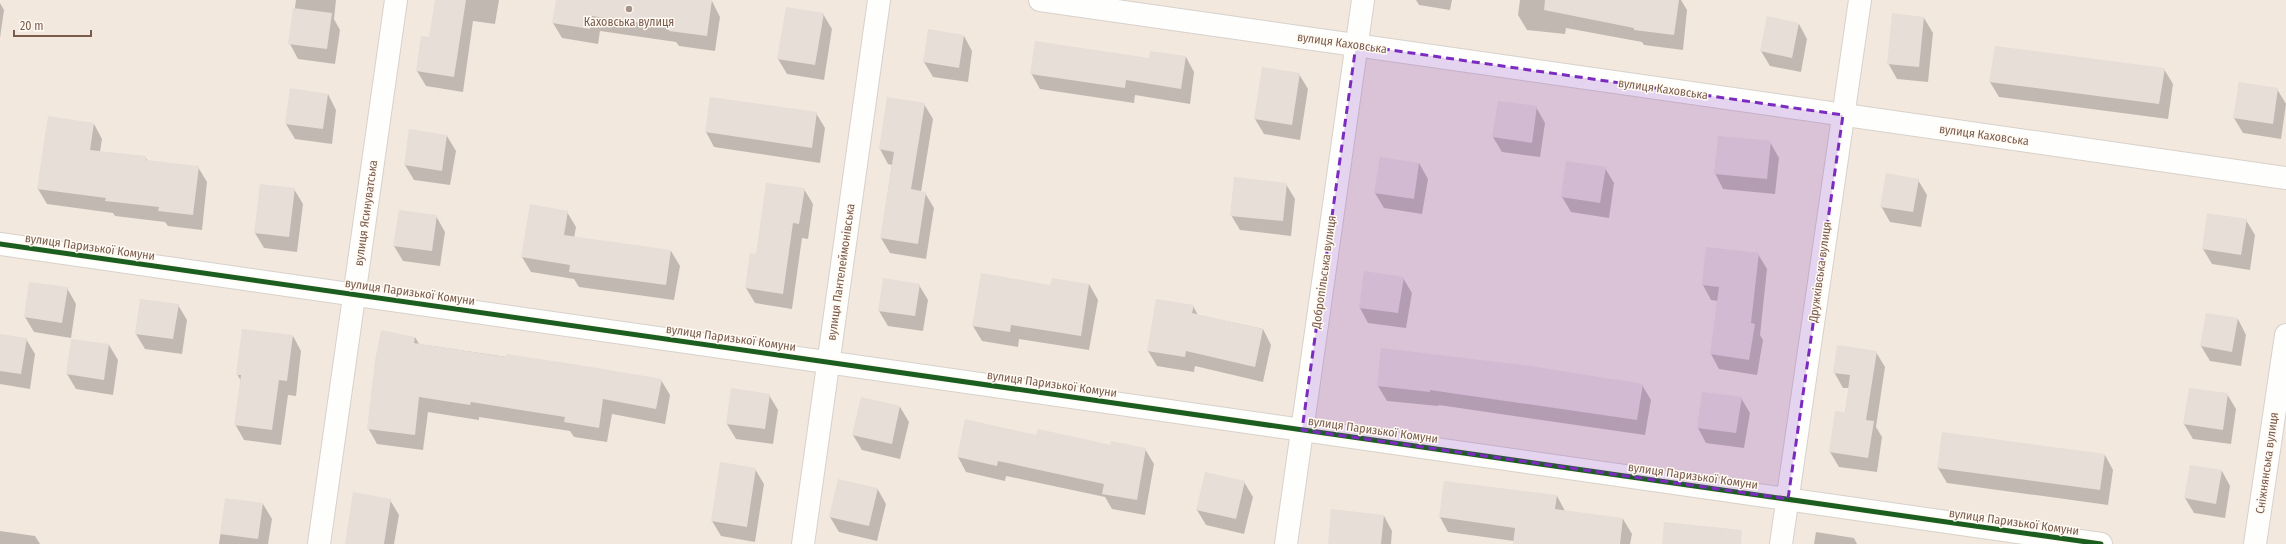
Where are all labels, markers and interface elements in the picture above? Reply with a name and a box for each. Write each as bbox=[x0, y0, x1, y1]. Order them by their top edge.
marker: Каховська вулиця bbox=[624, 4, 634, 14]
scale bar bbox=[14, 12, 91, 38]
place label: Каховська вулиця bbox=[584, 15, 674, 29]
text: 20 m bbox=[20, 19, 44, 33]
street label: вулиця Каховська bbox=[1296, 30, 1388, 56]
street label: вулиця Каховська bbox=[1617, 76, 1709, 102]
street label: вулиця Каховська bbox=[1938, 122, 2030, 148]
street label: вулиця Ясинуватська bbox=[352, 159, 380, 267]
street label: вулиця Пантелеймонівська bbox=[824, 202, 858, 341]
street label: Добропільська вулиця bbox=[1309, 215, 1339, 330]
street label: Дружківська вулиця bbox=[1806, 221, 1834, 324]
street label: вулиця Паризької Комуни bbox=[24, 231, 156, 263]
street label: вулиця Паризької Комуни bbox=[344, 276, 476, 308]
street label: вулиця Паризької Комуни bbox=[665, 322, 797, 354]
street label: вулиця Паризької Комуни bbox=[986, 368, 1118, 400]
street label: Сніжнянська вулиця bbox=[2253, 411, 2281, 515]
street label: вулиця Паризької Комуни bbox=[1307, 414, 1439, 446]
street label: вулиця Паризької Комуни bbox=[1627, 460, 1759, 492]
street label: вулиця Паризької Комуни bbox=[1948, 506, 2080, 538]

